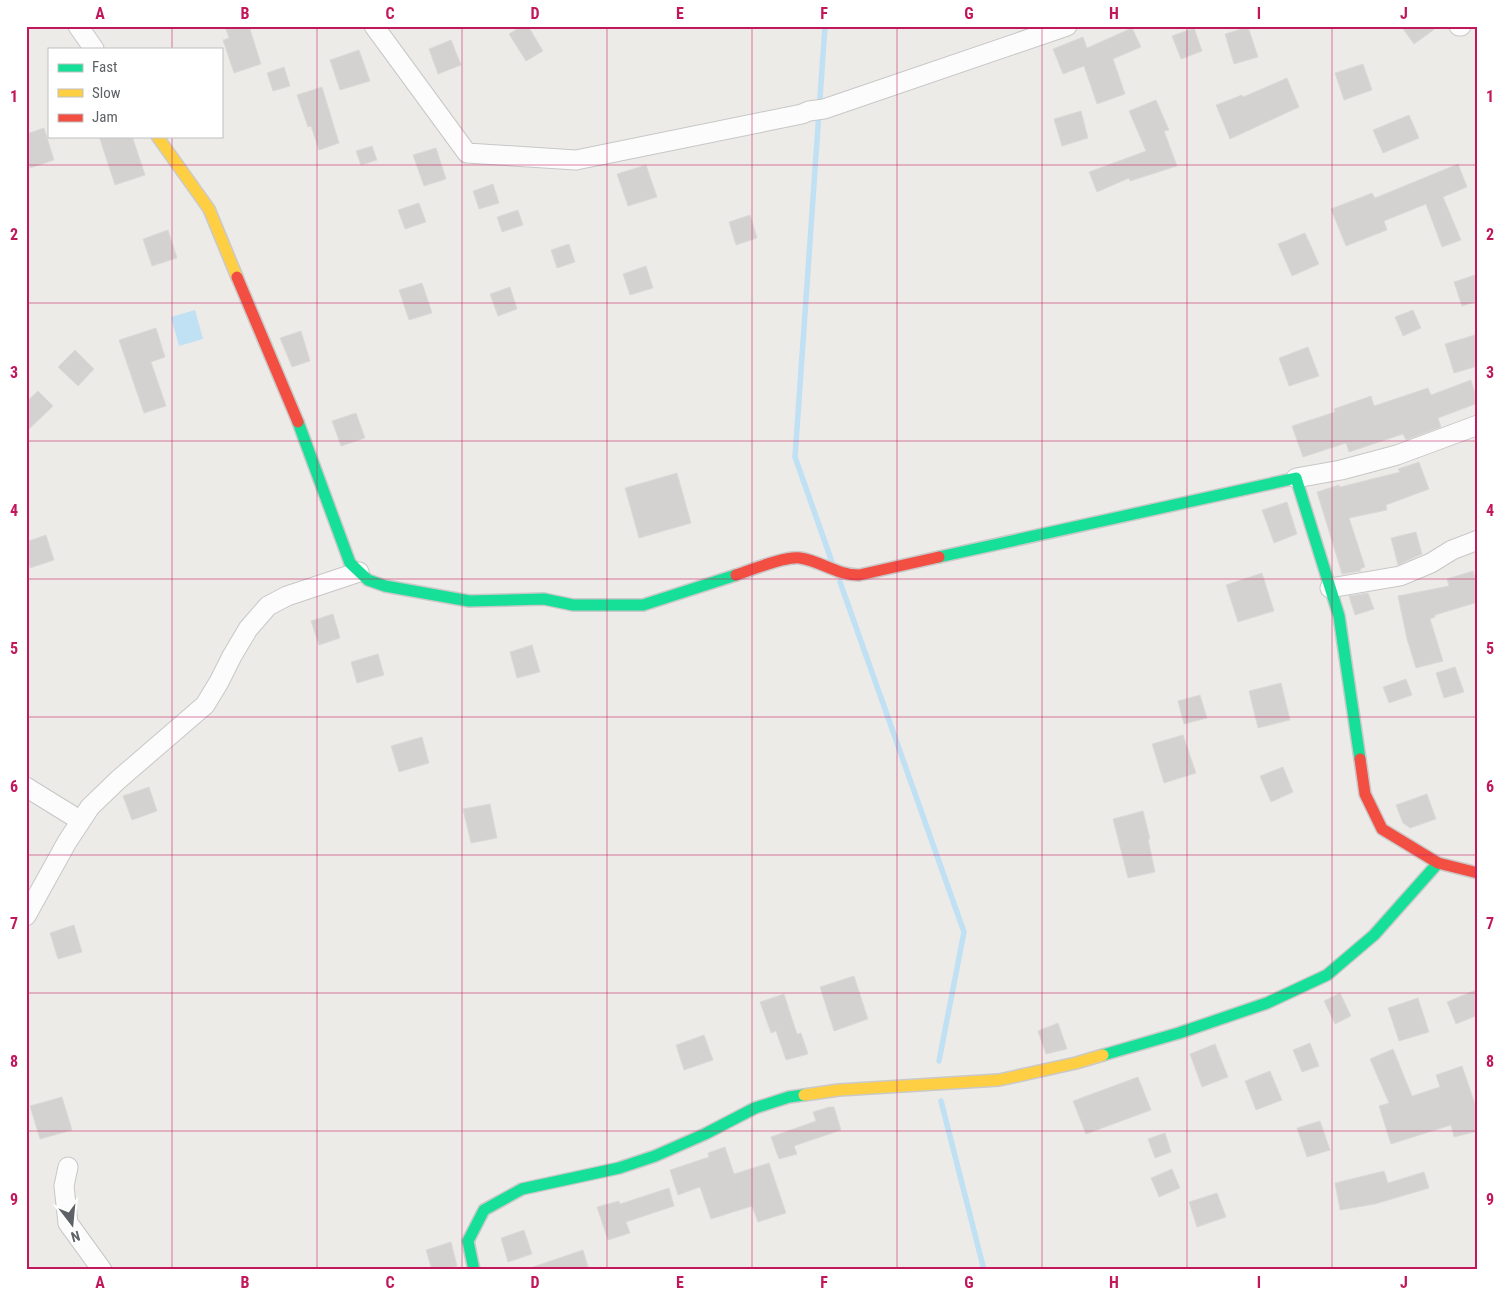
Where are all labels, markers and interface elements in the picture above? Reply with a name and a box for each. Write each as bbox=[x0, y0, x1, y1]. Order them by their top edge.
text: A bbox=[95, 4, 105, 23]
text: B bbox=[241, 4, 250, 23]
text: C bbox=[385, 4, 395, 23]
text: D bbox=[530, 4, 540, 23]
text: E bbox=[676, 4, 684, 23]
text: F bbox=[820, 4, 828, 23]
text: G bbox=[964, 4, 974, 23]
text: H bbox=[1109, 4, 1119, 23]
text: I bbox=[1257, 4, 1261, 23]
text: J bbox=[1400, 4, 1408, 23]
legend bbox=[48, 48, 222, 138]
text: Fast bbox=[92, 58, 117, 76]
text: Slow bbox=[92, 84, 121, 102]
text: 1 bbox=[10, 87, 18, 106]
text: 1 bbox=[1486, 87, 1494, 106]
text: Jam bbox=[92, 108, 118, 126]
text: 2 bbox=[10, 225, 18, 244]
text: 2 bbox=[1486, 225, 1494, 244]
text: 3 bbox=[10, 363, 18, 382]
text: 3 bbox=[1486, 363, 1494, 382]
text: 4 bbox=[10, 501, 18, 520]
text: 4 bbox=[1486, 501, 1494, 520]
text: 5 bbox=[10, 639, 18, 658]
text: 5 bbox=[1486, 639, 1494, 658]
text: 6 bbox=[10, 777, 18, 796]
text: 6 bbox=[1486, 777, 1494, 796]
text: 7 bbox=[10, 914, 18, 933]
text: 7 bbox=[1486, 914, 1494, 933]
text: 8 bbox=[10, 1052, 18, 1071]
text: 8 bbox=[1486, 1052, 1494, 1071]
text: 9 bbox=[10, 1190, 18, 1209]
text: 9 bbox=[1486, 1190, 1494, 1209]
north arrow bbox=[48, 1198, 98, 1248]
text: N bbox=[69, 1228, 82, 1245]
text: A bbox=[95, 1273, 105, 1292]
text: B bbox=[241, 1273, 250, 1292]
text: C bbox=[385, 1273, 395, 1292]
text: D bbox=[530, 1273, 540, 1292]
text: E bbox=[676, 1273, 684, 1292]
text: F bbox=[820, 1273, 828, 1292]
text: G bbox=[964, 1273, 974, 1292]
text: H bbox=[1109, 1273, 1119, 1292]
text: I bbox=[1257, 1273, 1261, 1292]
text: J bbox=[1400, 1273, 1408, 1292]

